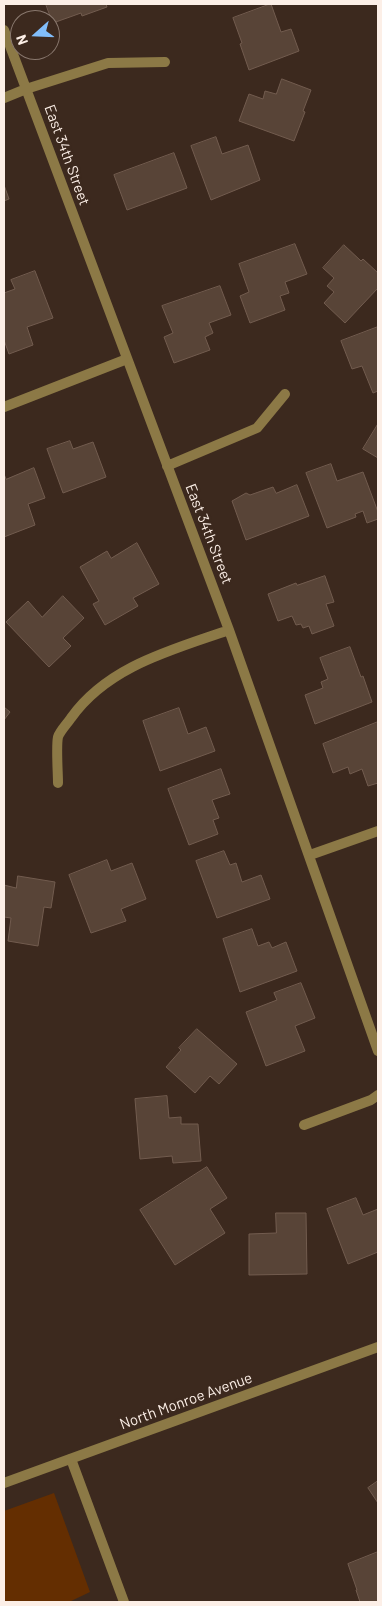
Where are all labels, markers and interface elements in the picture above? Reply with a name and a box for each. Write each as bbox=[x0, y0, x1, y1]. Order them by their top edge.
north arrow bbox=[10, 10, 60, 60]
text: N bbox=[12, 33, 31, 47]
street label: East 34th Street bbox=[40, 102, 94, 208]
street label: East 34th Street bbox=[182, 481, 236, 587]
street label: North Monroe Avenue bbox=[117, 1369, 255, 1433]

